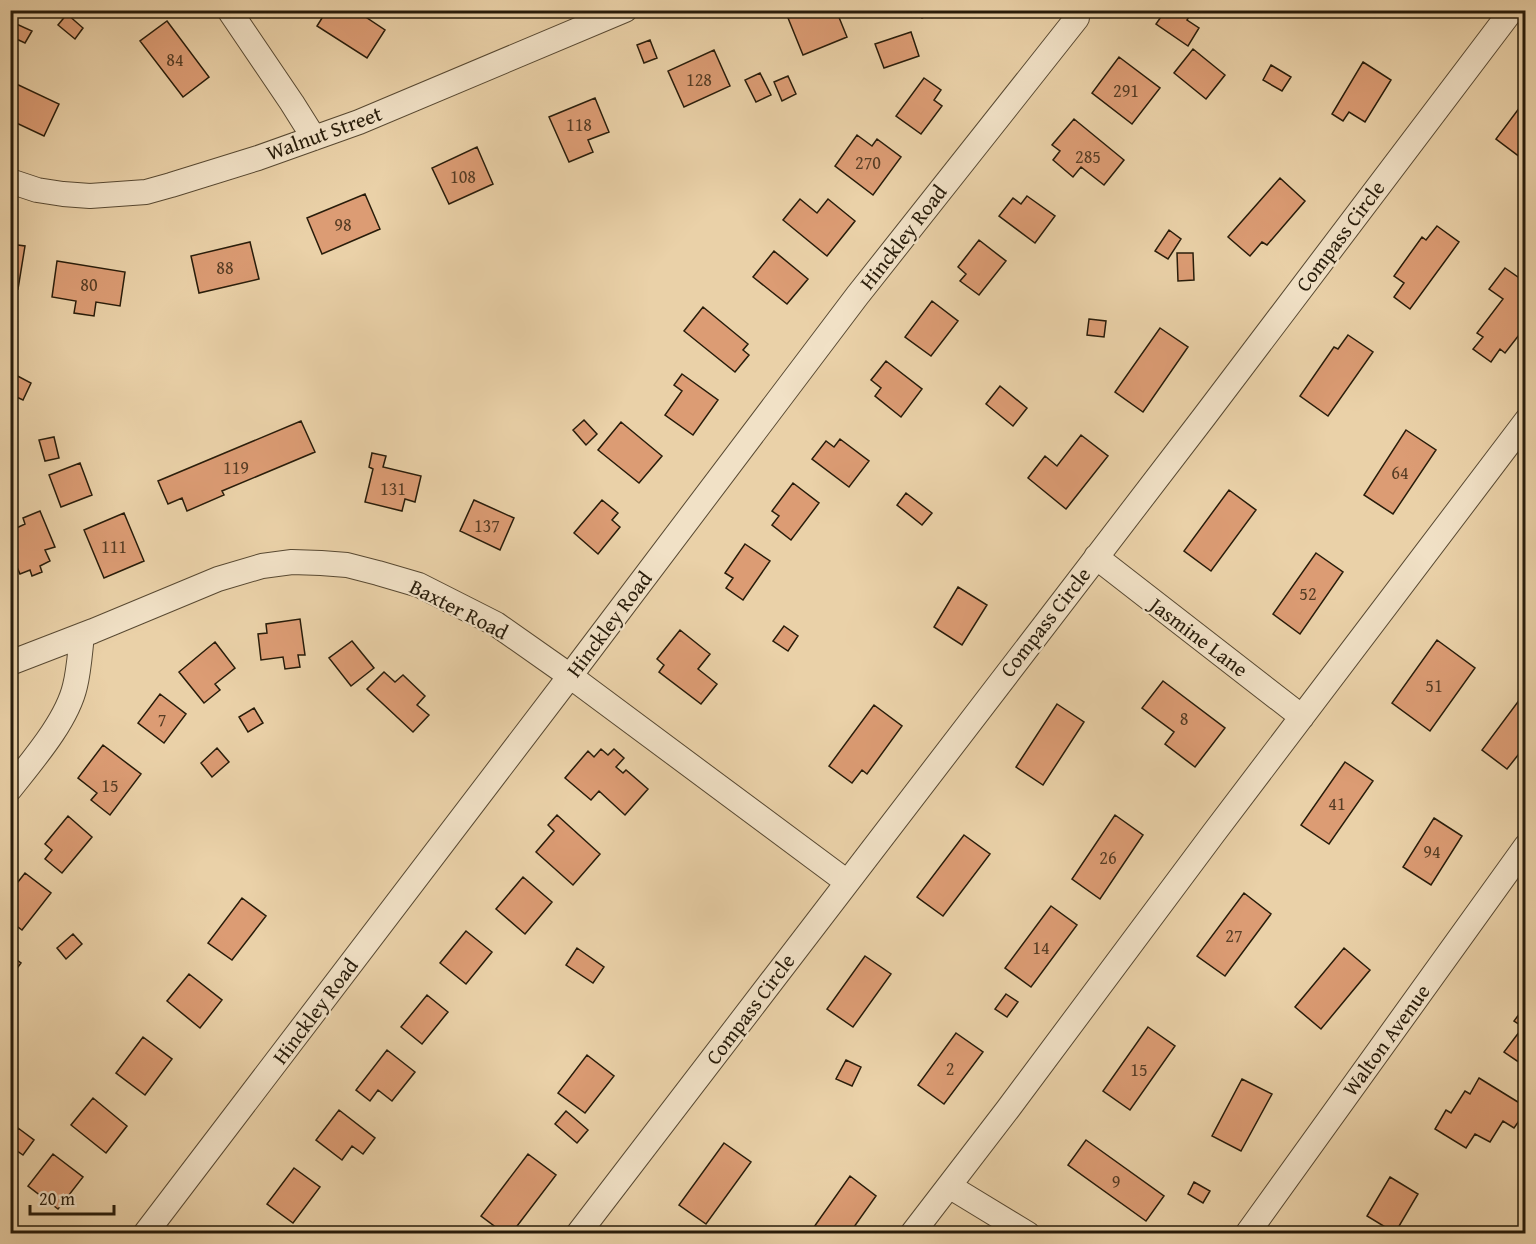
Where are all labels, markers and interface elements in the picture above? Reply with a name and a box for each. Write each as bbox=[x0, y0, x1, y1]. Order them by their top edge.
house number: 84 bbox=[166, 46, 184, 73]
house number: 128 bbox=[686, 66, 712, 93]
house number: 291 bbox=[1113, 77, 1139, 104]
street label: Walnut Street bbox=[262, 98, 387, 168]
house number: 118 bbox=[566, 111, 592, 138]
house number: 285 bbox=[1075, 143, 1101, 170]
house number: 270 bbox=[855, 149, 881, 176]
house number: 108 bbox=[450, 163, 476, 190]
street label: Compass Circle bbox=[1288, 174, 1392, 298]
street label: Hinckley Road bbox=[852, 177, 955, 296]
house number: 98 bbox=[334, 211, 352, 238]
house number: 88 bbox=[216, 254, 234, 281]
house number: 80 bbox=[80, 271, 98, 298]
house number: 119 bbox=[223, 454, 249, 481]
house number: 64 bbox=[1391, 459, 1409, 486]
house number: 131 bbox=[380, 475, 406, 502]
house number: 137 bbox=[474, 512, 500, 539]
house number: 111 bbox=[101, 533, 127, 560]
street label: Compass Circle bbox=[992, 560, 1098, 684]
street label: Hinckley Road bbox=[559, 564, 660, 684]
street label: Baxter Road bbox=[404, 571, 514, 647]
house number: 52 bbox=[1299, 580, 1317, 607]
street label: Jasmine Lane bbox=[1141, 588, 1255, 684]
house number: 51 bbox=[1425, 672, 1443, 699]
house number: 8 bbox=[1180, 705, 1188, 732]
house number: 7 bbox=[158, 706, 166, 733]
house number: 15 bbox=[101, 772, 119, 799]
house number: 41 bbox=[1328, 790, 1346, 817]
house number: 94 bbox=[1423, 838, 1441, 865]
house number: 26 bbox=[1099, 844, 1117, 871]
house number: 27 bbox=[1225, 922, 1243, 949]
house number: 14 bbox=[1032, 934, 1050, 961]
street label: Compass Circle bbox=[698, 947, 802, 1071]
street label: Hinckley Road bbox=[265, 951, 366, 1071]
street label: Walton Avenue bbox=[1335, 977, 1437, 1102]
house number: 2 bbox=[946, 1055, 954, 1082]
house number: 15 bbox=[1130, 1056, 1148, 1083]
house number: 9 bbox=[1112, 1168, 1120, 1195]
scale bar bbox=[30, 1178, 114, 1216]
text: 20 m bbox=[39, 1185, 75, 1212]

